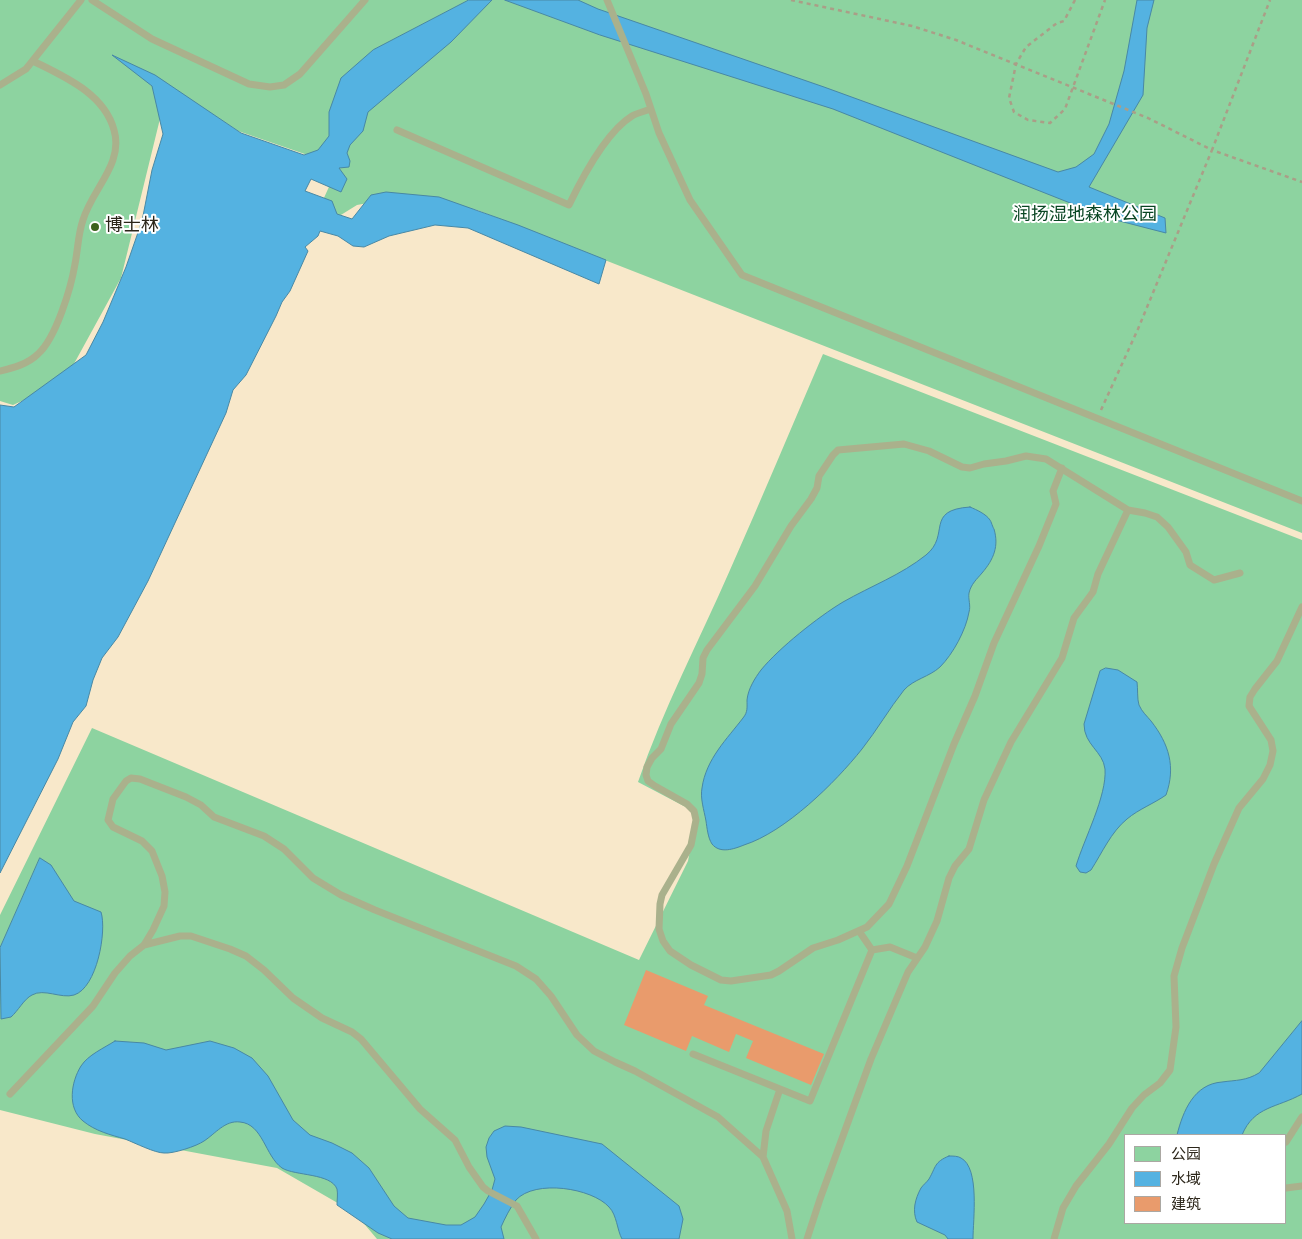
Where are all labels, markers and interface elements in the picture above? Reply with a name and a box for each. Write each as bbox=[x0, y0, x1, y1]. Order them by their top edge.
park label: 润扬湿地森林公园 bbox=[1013, 205, 1157, 227]
place label: 博士林 bbox=[105, 216, 159, 238]
marker: 博士林 bbox=[89, 221, 101, 233]
legend bbox=[1124, 1134, 1287, 1224]
text: 公园 bbox=[1171, 1146, 1201, 1165]
text: 水域 bbox=[1171, 1171, 1201, 1190]
text: 建筑 bbox=[1171, 1196, 1201, 1215]

